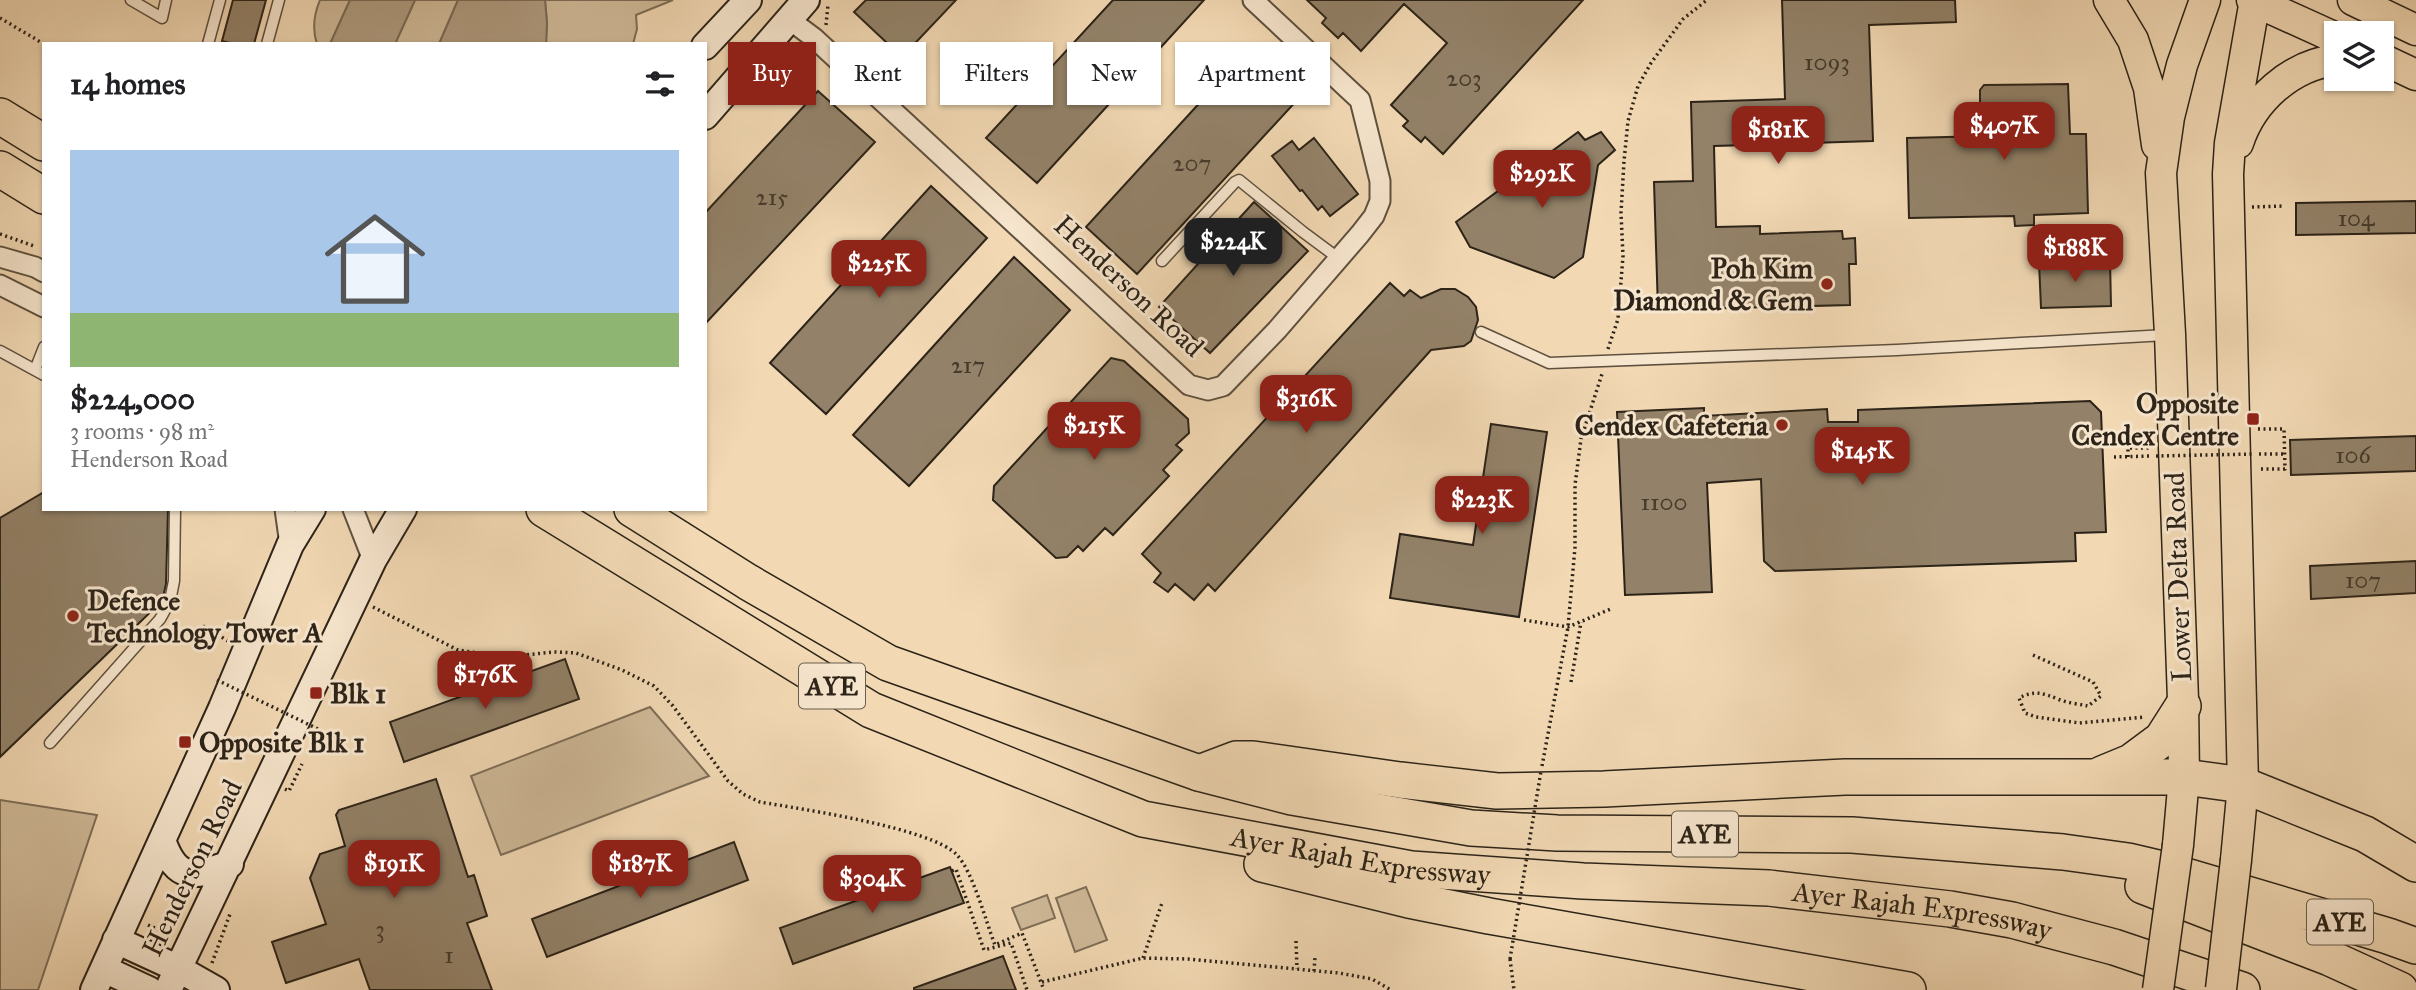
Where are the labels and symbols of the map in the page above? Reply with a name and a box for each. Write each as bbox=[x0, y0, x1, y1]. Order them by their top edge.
house number: 1093 bbox=[1804, 47, 1850, 77]
house number: 203 bbox=[1446, 63, 1482, 93]
pin: $407K bbox=[1955, 102, 2053, 162]
pin: $181K bbox=[1729, 106, 1827, 166]
house number: 207 bbox=[1173, 148, 1211, 178]
pin: $292K bbox=[1493, 150, 1591, 210]
house number: 215 bbox=[756, 182, 788, 212]
house number: 104 bbox=[2338, 203, 2375, 233]
street label: Henderson Road bbox=[1047, 208, 1211, 364]
pin: $224K bbox=[1184, 218, 1282, 278]
pin: $188K bbox=[2026, 224, 2124, 284]
pin: $225K bbox=[830, 240, 928, 300]
place label: Poh Kim Diamond & Gem bbox=[1613, 251, 1813, 318]
marker: Poh Kim Diamond & Gem bbox=[1819, 276, 1835, 292]
house number: 217 bbox=[951, 350, 985, 380]
pin: $316K bbox=[1257, 376, 1355, 435]
place label: Opposite Cendex Centre bbox=[2071, 386, 2239, 453]
pin: $215K bbox=[1045, 402, 1143, 462]
place label: Cendex Cafeteria bbox=[1575, 408, 1769, 443]
marker: Opposite Cendex Centre bbox=[2245, 411, 2261, 427]
marker: Cendex Cafeteria bbox=[1774, 417, 1790, 433]
pin: $145K bbox=[1813, 428, 1911, 487]
house number: 106 bbox=[2335, 440, 2372, 470]
street label: Lower Delta Road bbox=[2157, 472, 2199, 682]
pin: $223K bbox=[1433, 476, 1531, 536]
house number: 1100 bbox=[1641, 487, 1687, 517]
house number: 107 bbox=[2345, 565, 2381, 595]
place label: Defence Technology Tower A bbox=[87, 583, 324, 650]
marker: Defence Technology Tower A bbox=[65, 608, 81, 624]
pin: $176K bbox=[436, 652, 534, 711]
road number: AYE bbox=[799, 664, 865, 708]
place label: Blk 1 bbox=[330, 676, 386, 711]
marker: Blk 1 bbox=[308, 685, 324, 701]
place label: Opposite Blk 1 bbox=[199, 725, 364, 760]
marker: Opposite Blk 1 bbox=[177, 734, 193, 750]
street label: Henderson Road bbox=[134, 774, 250, 962]
road number: AYE bbox=[1672, 812, 1738, 856]
street label: Ayer Rajah Expressway bbox=[1227, 818, 1493, 892]
pin: $191K bbox=[345, 841, 443, 900]
pin: $187K bbox=[591, 841, 689, 900]
pin: $304K bbox=[823, 856, 921, 915]
street label: Ayer Rajah Expressway bbox=[1790, 873, 2057, 948]
road number: AYE bbox=[2307, 900, 2373, 945]
house number: 3 bbox=[375, 914, 385, 944]
house number: 1 bbox=[444, 940, 454, 970]

